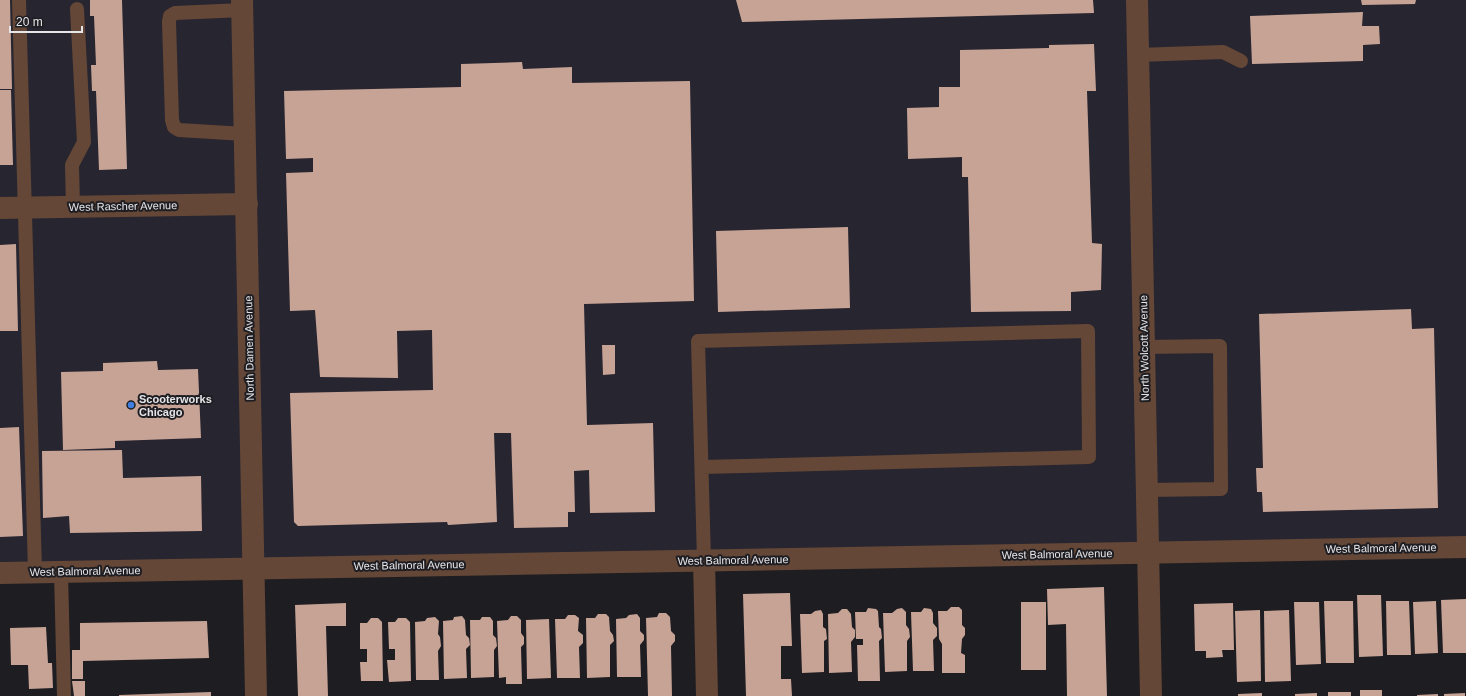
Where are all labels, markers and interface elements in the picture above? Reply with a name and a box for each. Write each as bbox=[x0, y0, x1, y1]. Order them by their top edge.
scale bar bbox=[10, 8, 82, 34]
text: 20 m bbox=[16, 15, 43, 29]
street label: West Rascher Avenue bbox=[69, 199, 177, 213]
street label: North Damen Avenue bbox=[242, 295, 256, 401]
street label: North Wolcott Avenue bbox=[1137, 295, 1151, 401]
place label: Scooterworks Chicago bbox=[139, 393, 212, 418]
marker: Scooterworks Chicago bbox=[126, 400, 136, 410]
street label: West Balmoral Avenue bbox=[1325, 541, 1437, 555]
street label: West Balmoral Avenue bbox=[1001, 547, 1113, 561]
street label: West Balmoral Avenue bbox=[677, 553, 789, 567]
street label: West Balmoral Avenue bbox=[353, 558, 465, 572]
street label: West Balmoral Avenue bbox=[29, 564, 141, 578]

